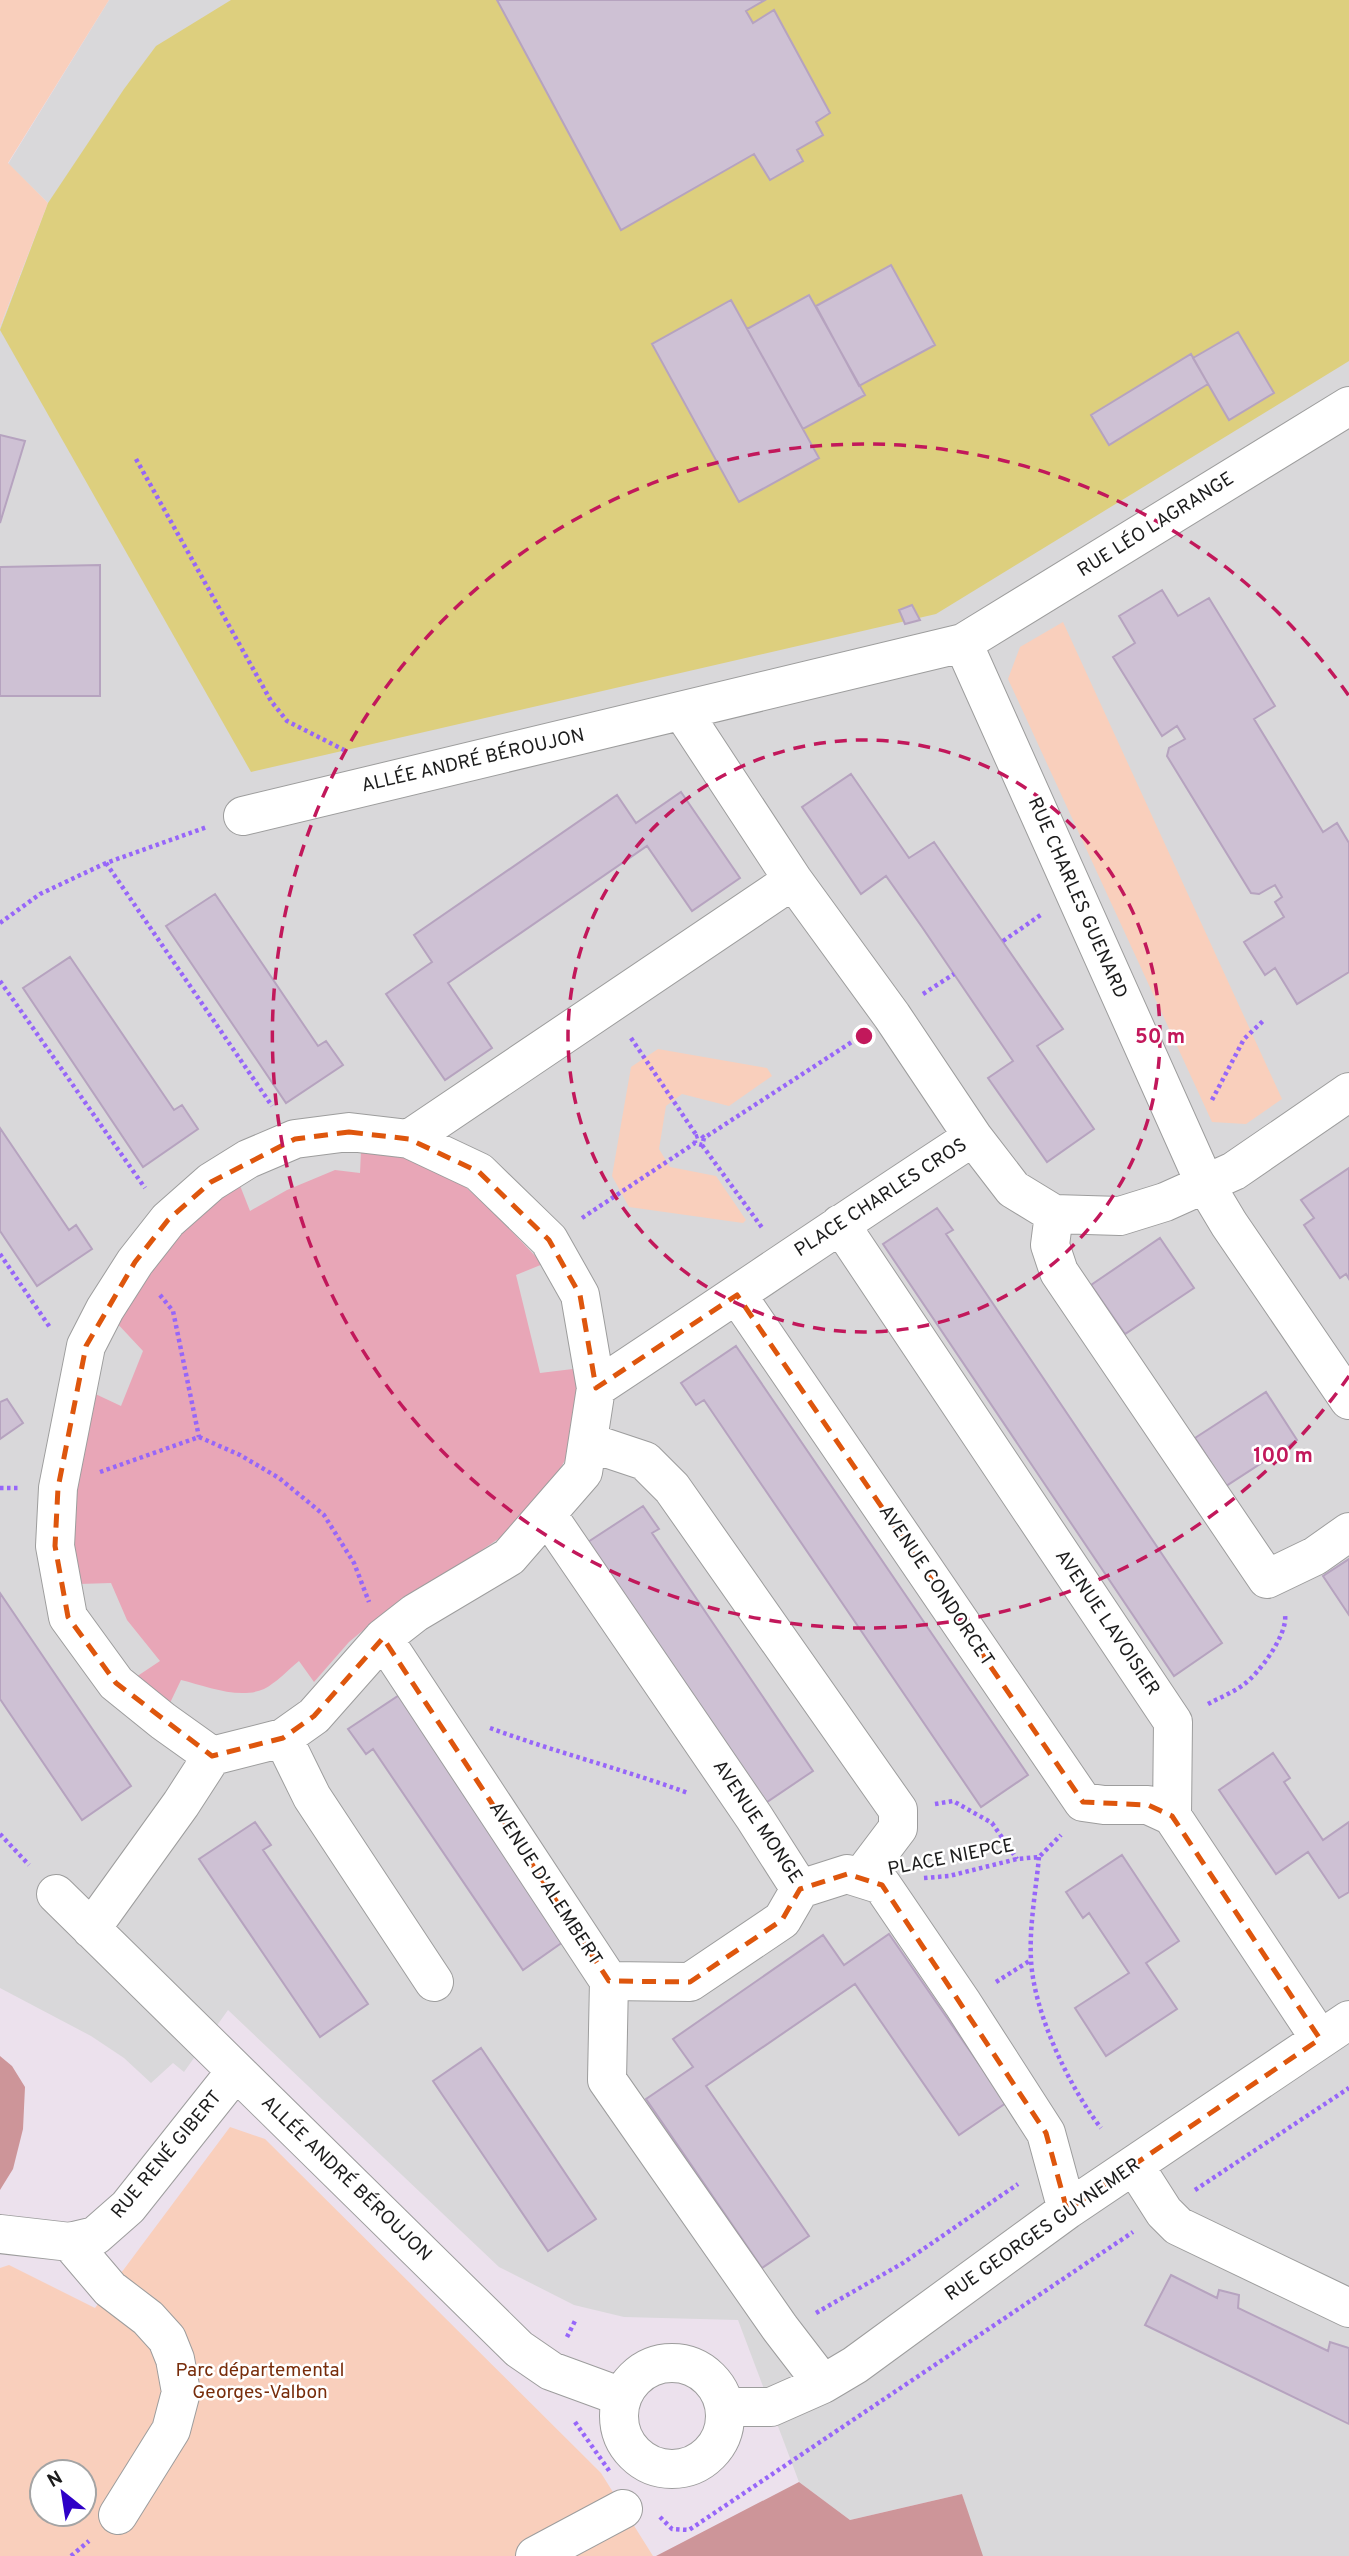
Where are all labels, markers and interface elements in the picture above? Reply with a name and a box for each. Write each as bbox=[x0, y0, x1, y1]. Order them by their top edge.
street label: RUE LÉO LAGRANGE bbox=[1073, 466, 1239, 583]
street label: ALLÉE ANDRÉ BÉROUJON bbox=[359, 723, 587, 798]
street label: RUE CHARLES GUENARD bbox=[1022, 794, 1132, 1002]
centre of rings bbox=[852, 1024, 876, 1048]
text: 50 m bbox=[1135, 1024, 1185, 1051]
street label: PLACE CHARLES CROS bbox=[790, 1133, 972, 1263]
text: 100 m bbox=[1253, 1443, 1313, 1470]
street label: AVENUE CONDORCET bbox=[873, 1501, 999, 1671]
street label: AVENUE LAVOISIER bbox=[1049, 1545, 1165, 1701]
street label: AVENUE MONGE bbox=[707, 1756, 807, 1888]
street label: AVENUE D'ALEMBERT bbox=[483, 1798, 607, 1970]
street label: PLACE NIEPCE bbox=[886, 1834, 1016, 1882]
street label: RUE RENÉ GIBERT bbox=[106, 2085, 228, 2224]
street label: ALLÉE ANDRÉ BÉROUJON bbox=[256, 2090, 437, 2267]
street label: RUE GEORGES GUYNEMER bbox=[940, 2153, 1146, 2307]
park label: Parc départemental Georges-Valbon bbox=[175, 2359, 345, 2405]
north arrow bbox=[28, 2458, 98, 2528]
text: N bbox=[44, 2466, 67, 2494]

